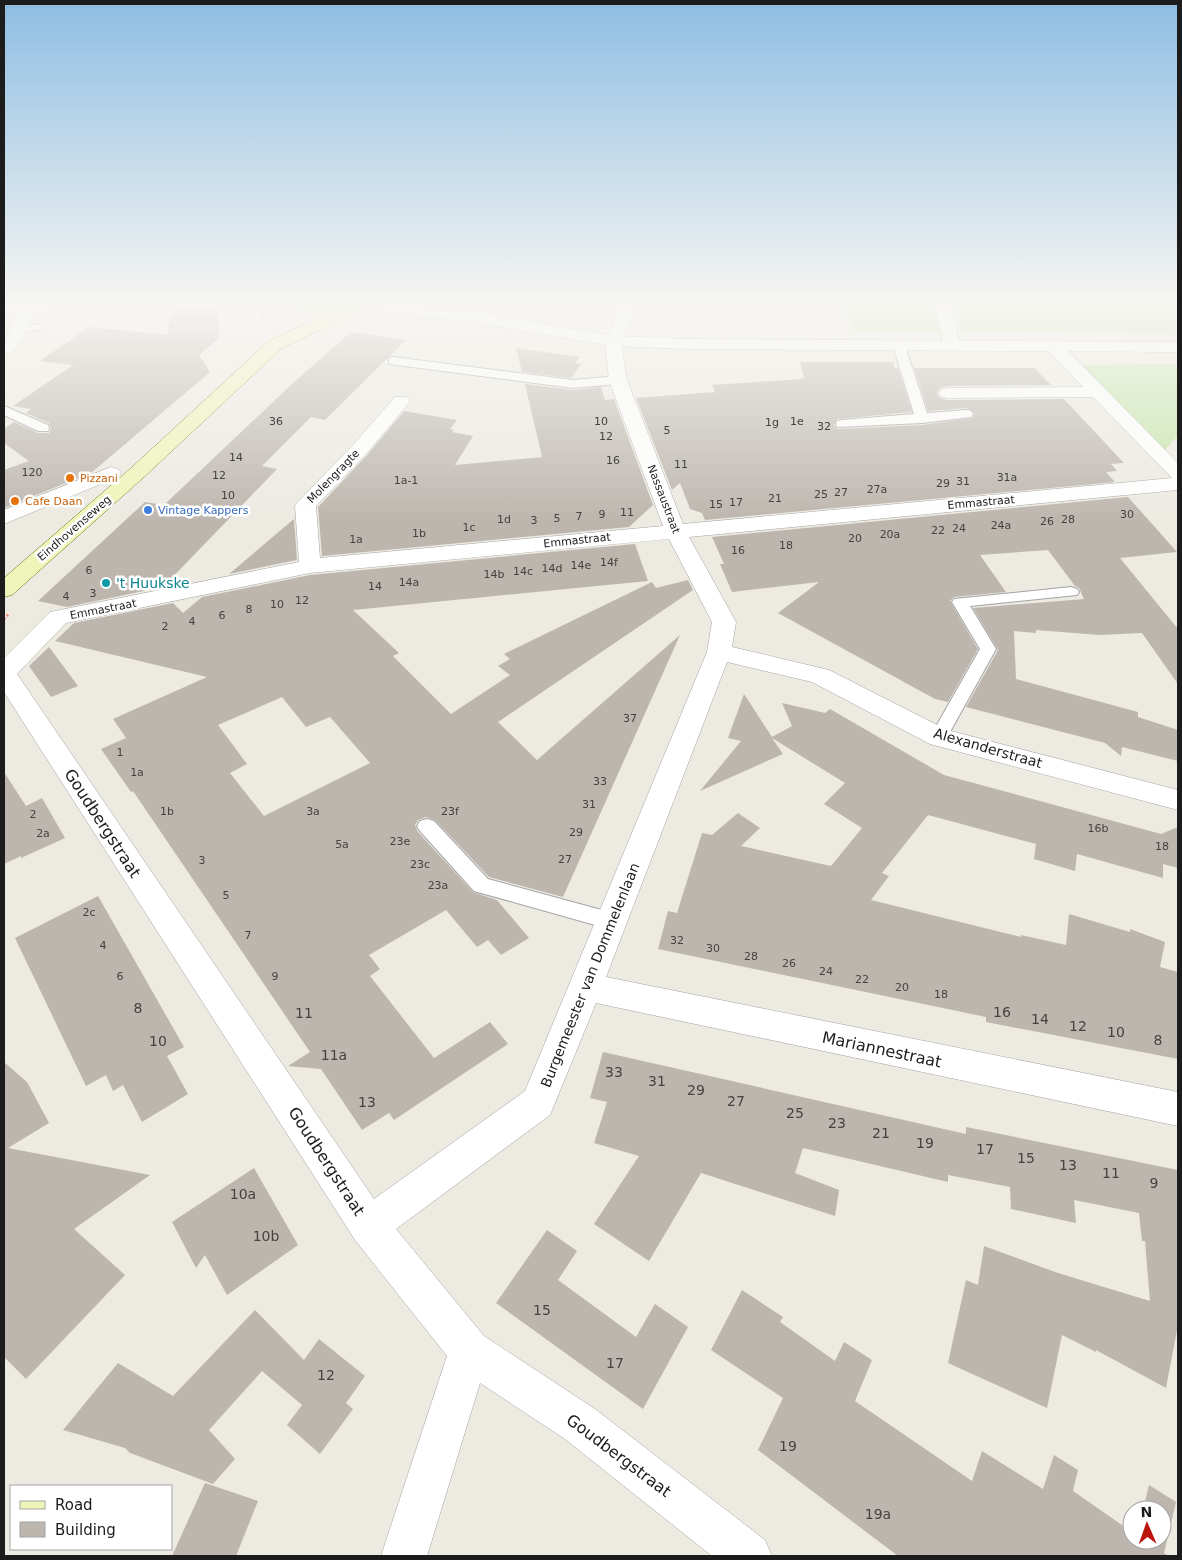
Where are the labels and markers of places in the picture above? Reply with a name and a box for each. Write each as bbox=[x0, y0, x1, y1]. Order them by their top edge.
marker: Pizzani bbox=[64, 472, 76, 484]
place label: Pizzani bbox=[80, 472, 118, 485]
marker: Cafe Daan bbox=[9, 495, 21, 507]
place label: Cafe Daan bbox=[25, 495, 83, 508]
marker: Vintage Kappers bbox=[142, 504, 154, 516]
place label: Vintage Kappers bbox=[158, 504, 249, 517]
place label: 't Huukske bbox=[116, 575, 190, 591]
marker: 't Huukske bbox=[100, 577, 112, 589]

